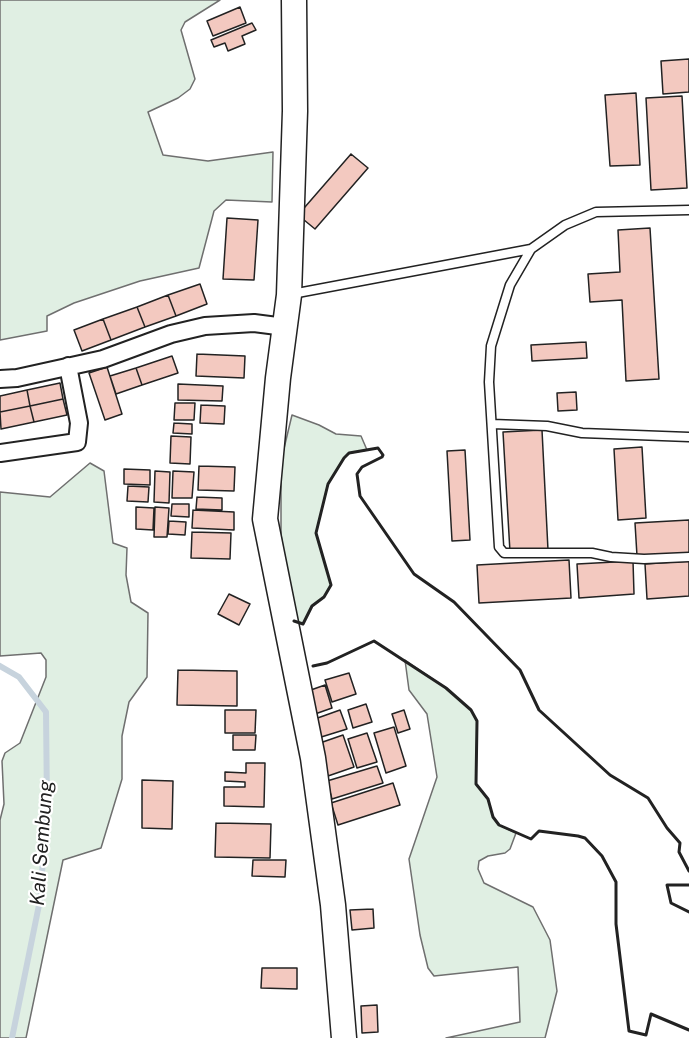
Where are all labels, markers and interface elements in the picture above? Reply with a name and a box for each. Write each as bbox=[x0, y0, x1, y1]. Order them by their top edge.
water label: Kali Sembung bbox=[26, 779, 58, 907]

